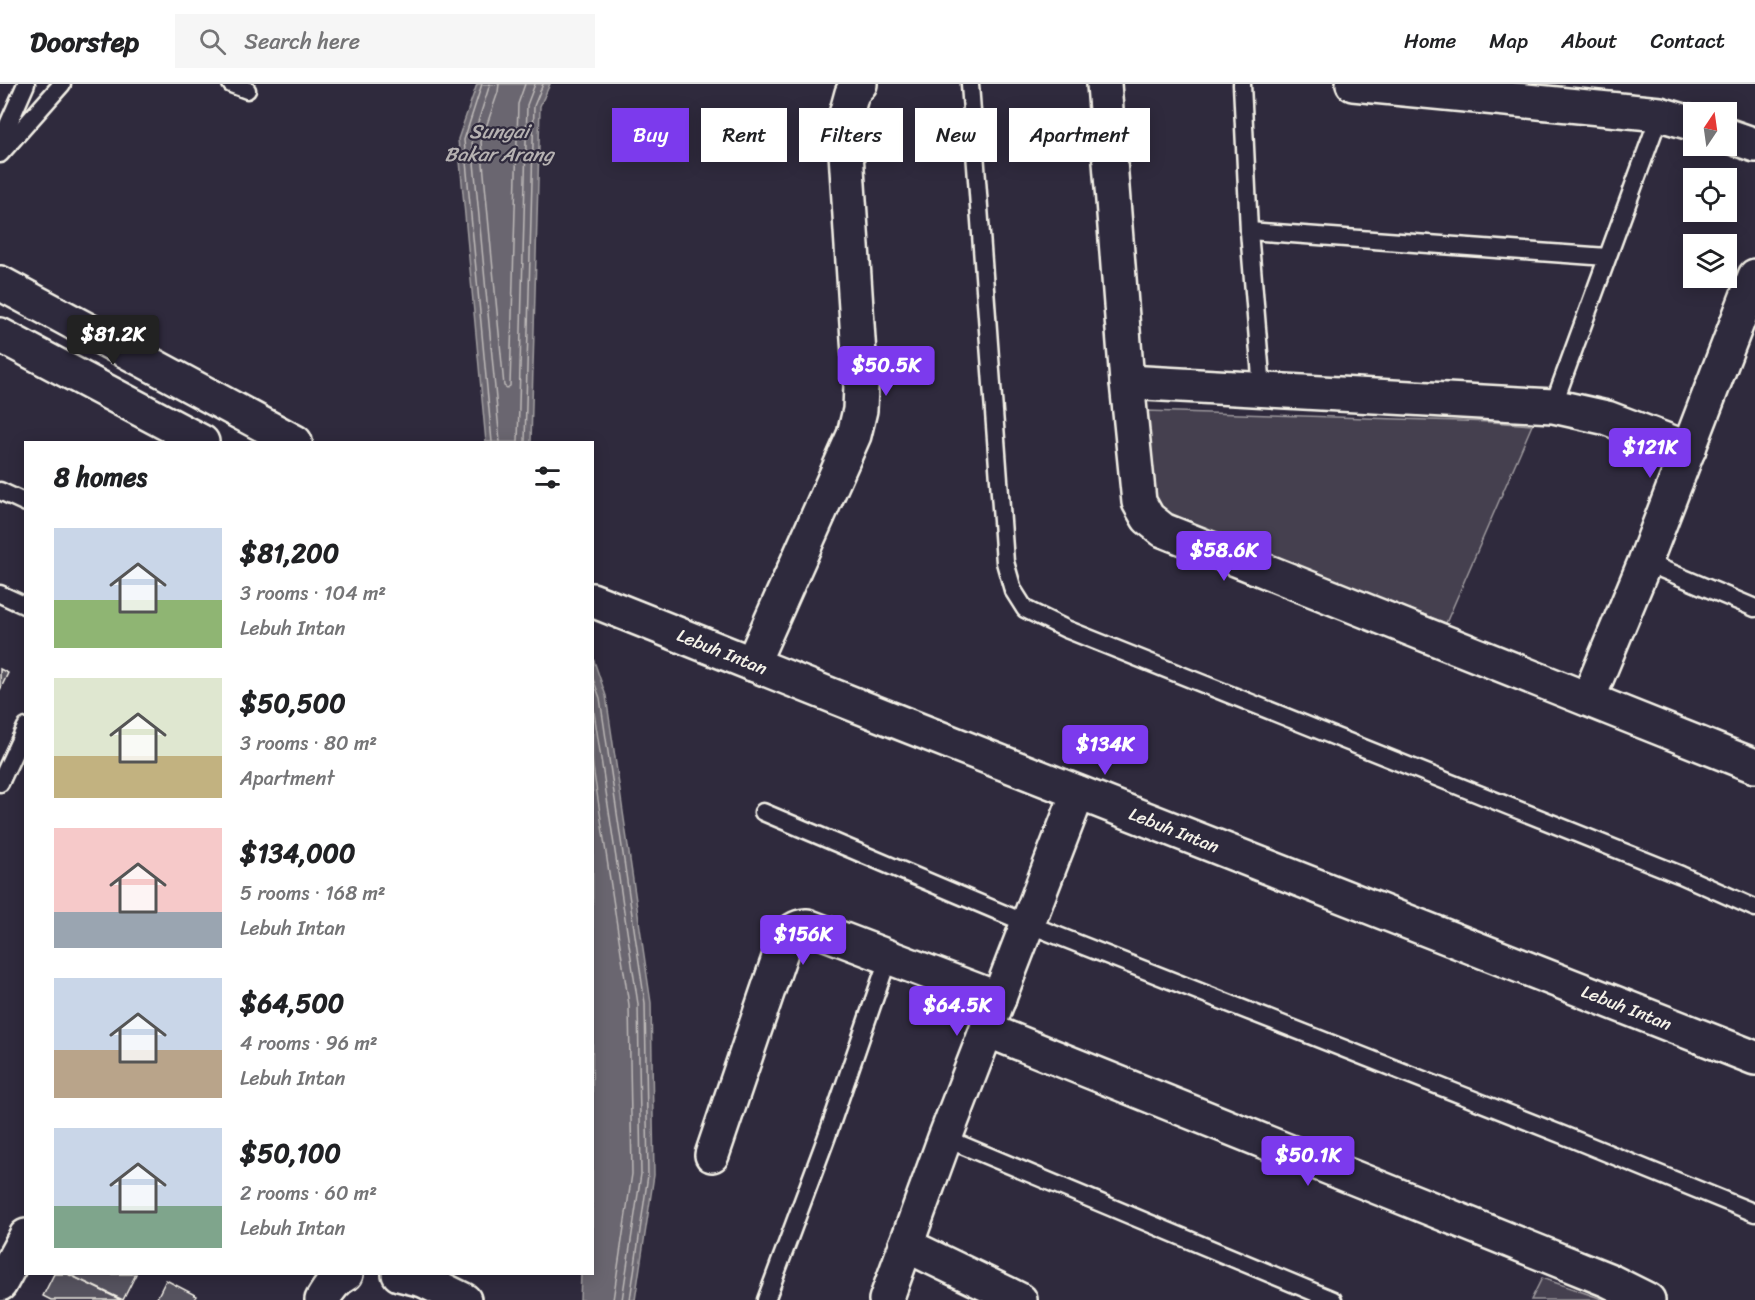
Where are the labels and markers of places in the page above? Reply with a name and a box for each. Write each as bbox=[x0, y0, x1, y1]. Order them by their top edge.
pin: $81.2K bbox=[64, 315, 162, 366]
pin: $50.5K bbox=[837, 346, 935, 397]
pin: $121K bbox=[1608, 428, 1692, 479]
pin: $58.6K bbox=[1175, 531, 1273, 582]
pin: $134K bbox=[1063, 725, 1147, 776]
pin: $156K bbox=[761, 915, 845, 966]
pin: $64.5K bbox=[908, 986, 1006, 1037]
pin: $50.1K bbox=[1259, 1136, 1357, 1187]

